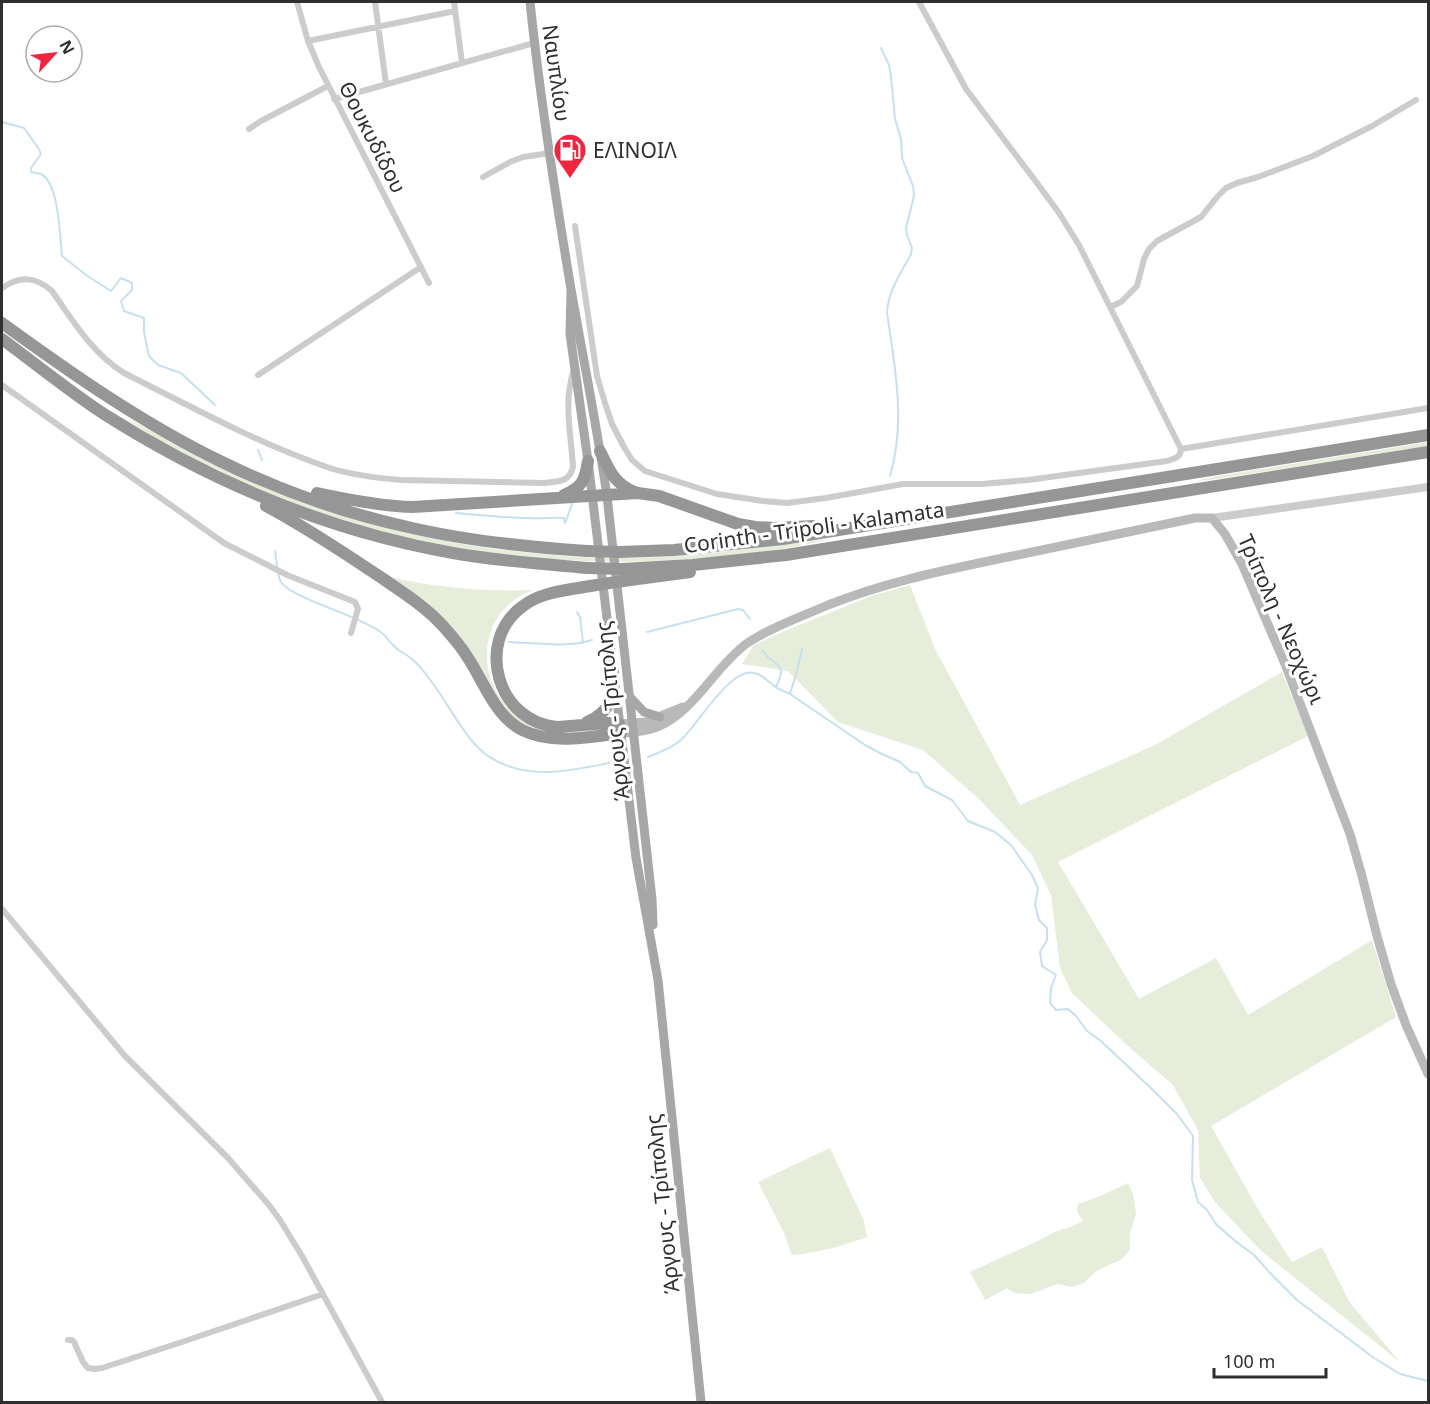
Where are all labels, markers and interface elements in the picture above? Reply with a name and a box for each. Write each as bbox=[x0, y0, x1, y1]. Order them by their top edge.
street label: Ναυπλίου bbox=[536, 23, 578, 123]
north arrow bbox=[24, 24, 84, 84]
text: N bbox=[55, 36, 80, 58]
street label: Θουκυδίδου bbox=[333, 76, 413, 198]
fuel station icon: ΕΛΙΝΟΙΛ bbox=[552, 132, 588, 179]
place label: ΕΛΙΝΟΙΛ bbox=[593, 136, 677, 164]
street label: Corinth - Tripoli - Kalamata bbox=[682, 495, 946, 559]
street label: Τρίπολη - Νεοχώρι bbox=[1232, 530, 1332, 708]
street label: Άργους - Τρίπολης bbox=[589, 620, 635, 802]
street label: Άργους - Τρίπολης bbox=[639, 1113, 685, 1295]
scale bar bbox=[1214, 1341, 1326, 1379]
text: 100 m bbox=[1223, 1349, 1275, 1373]

